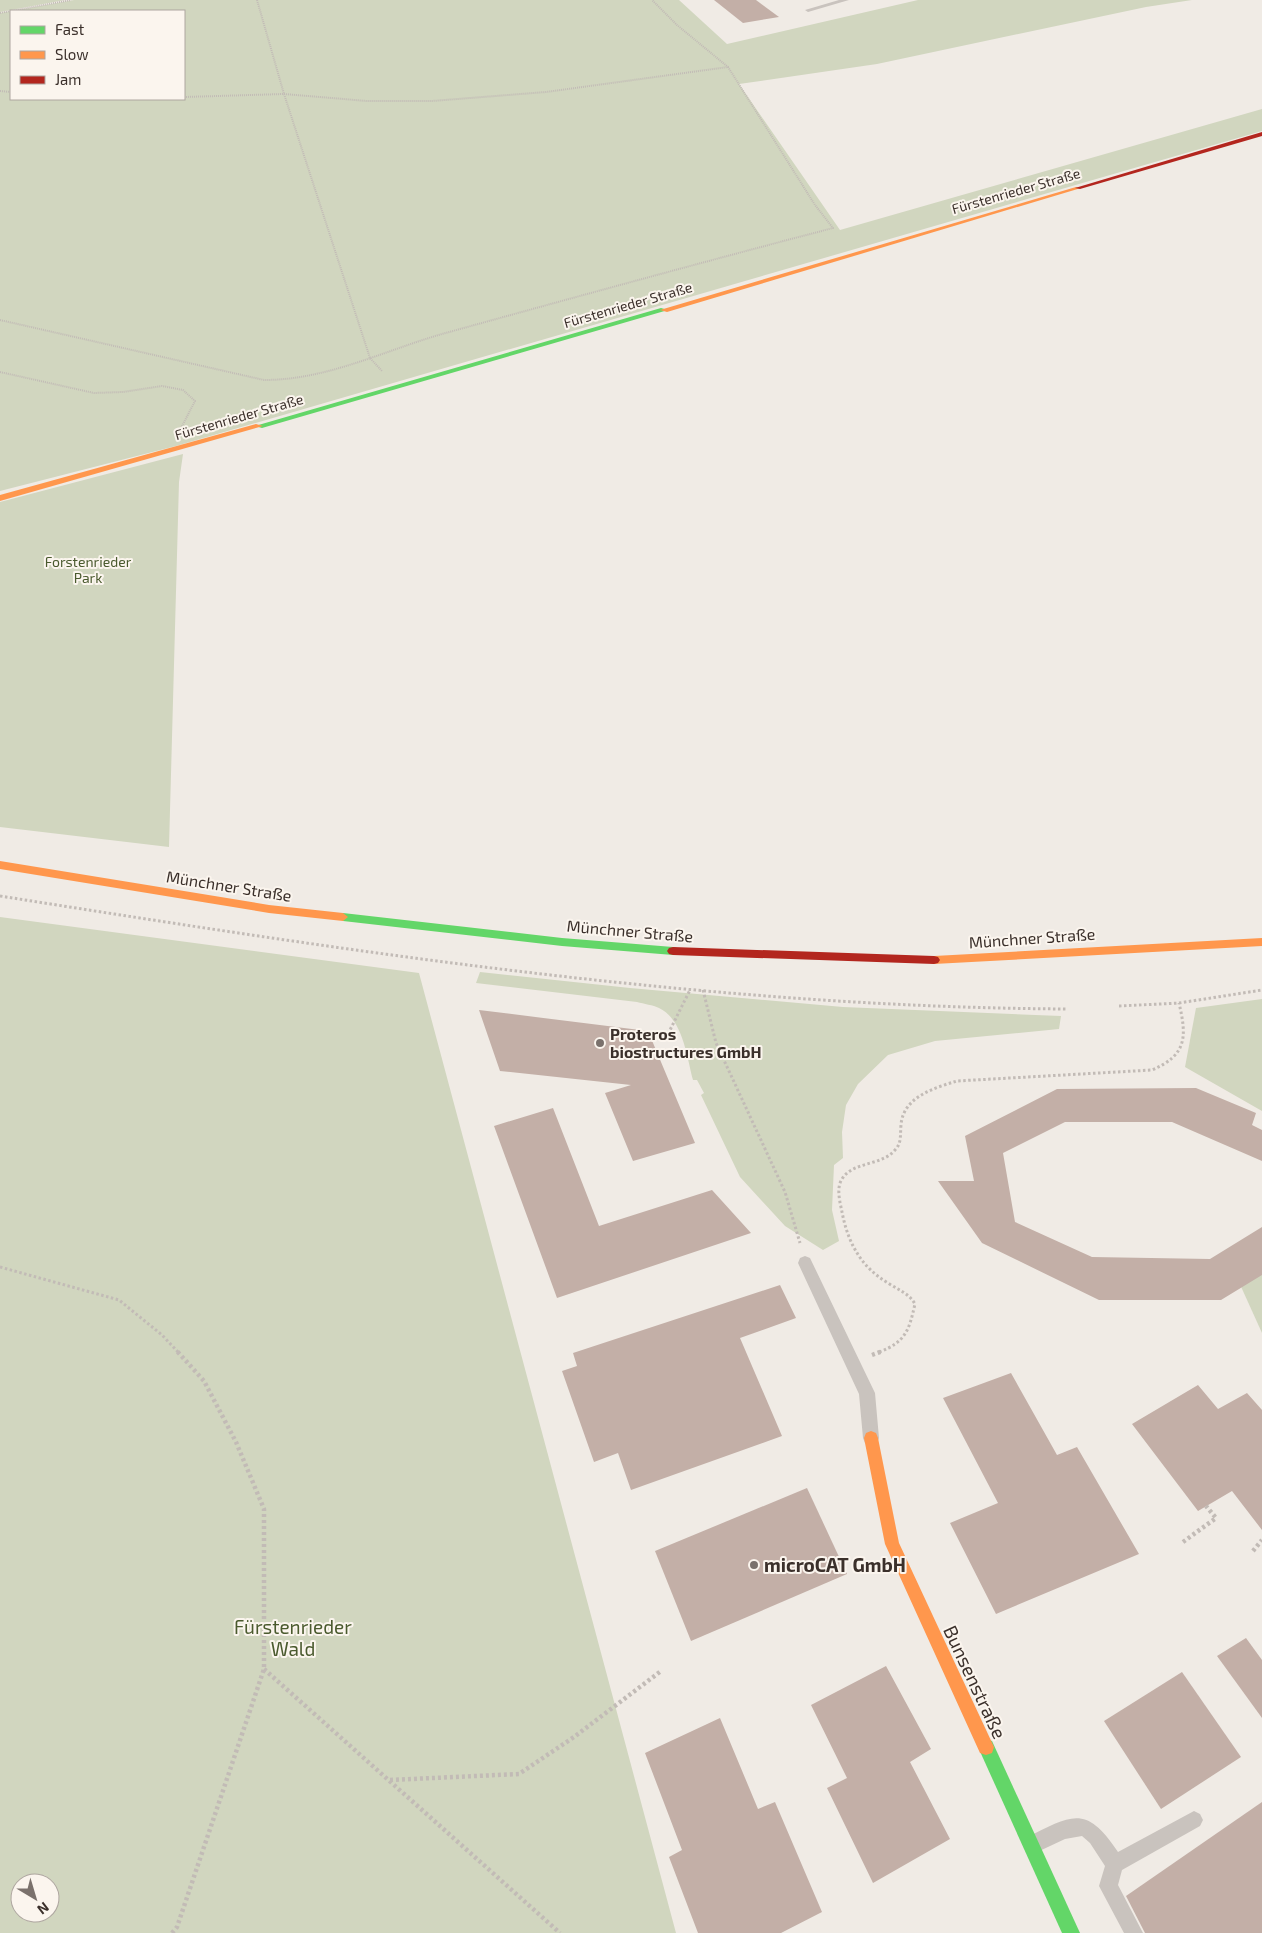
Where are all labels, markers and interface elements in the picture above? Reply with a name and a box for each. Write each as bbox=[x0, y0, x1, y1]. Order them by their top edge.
legend bbox=[10, 10, 185, 100]
text: Fast bbox=[55, 20, 85, 38]
text: Slow bbox=[55, 45, 89, 63]
text: Jam bbox=[55, 70, 81, 88]
street label: Fürstenrieder Straße bbox=[950, 164, 1082, 217]
street label: Fürstenrieder Straße bbox=[562, 278, 694, 331]
street label: Fürstenrieder Straße bbox=[173, 390, 305, 443]
park label: Forstenrieder Park bbox=[45, 553, 132, 586]
street label: Münchner Straße bbox=[165, 866, 293, 905]
street label: Münchner Straße bbox=[566, 916, 694, 945]
street label: Münchner Straße bbox=[968, 924, 1096, 951]
place label: Proteros biostructures GmbH bbox=[610, 1024, 762, 1061]
marker: Proteros biostructures GmbH bbox=[594, 1037, 606, 1049]
place label: microCAT GmbH bbox=[764, 1553, 906, 1576]
marker: microCAT GmbH bbox=[748, 1559, 760, 1571]
park label: Fürstenrieder Wald bbox=[234, 1615, 352, 1660]
street label: Bunsenstraße bbox=[939, 1621, 1012, 1742]
north arrow bbox=[10, 1873, 60, 1923]
text: N bbox=[34, 1899, 53, 1918]

